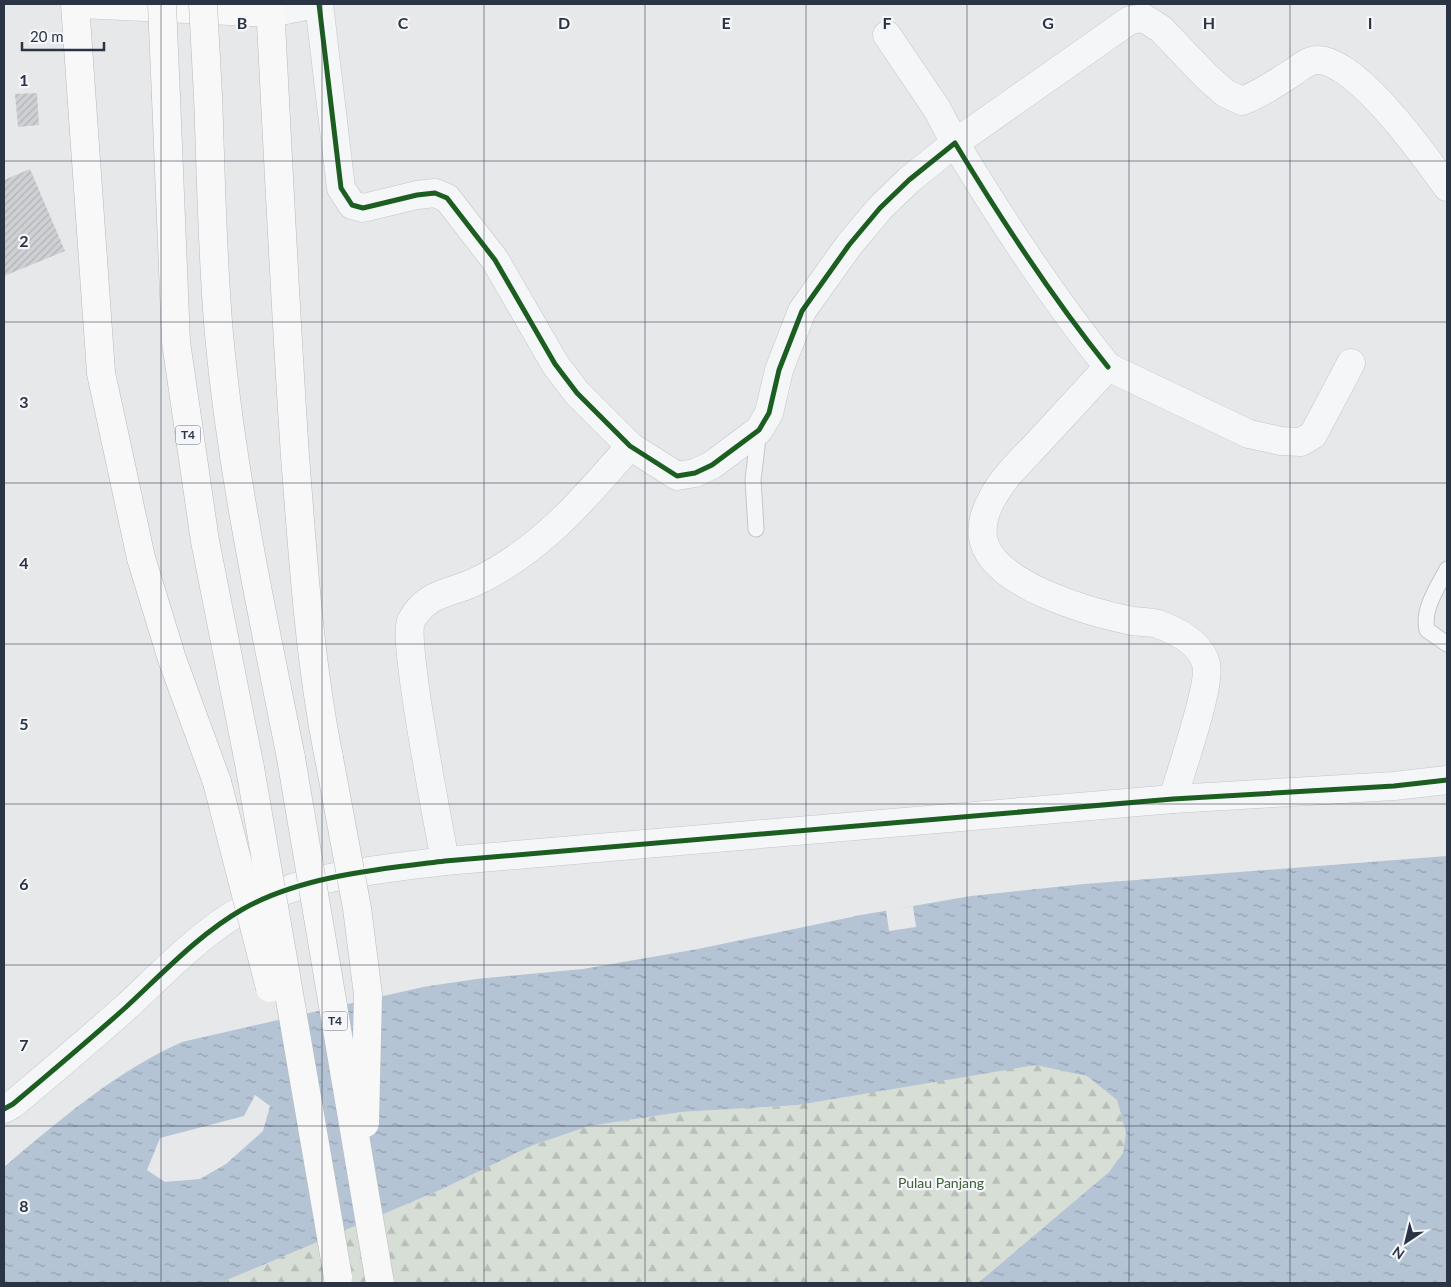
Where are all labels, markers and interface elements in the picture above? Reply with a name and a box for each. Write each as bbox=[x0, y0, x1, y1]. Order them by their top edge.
text: B bbox=[237, 13, 247, 32]
text: C bbox=[398, 13, 409, 32]
text: D bbox=[558, 13, 570, 32]
text: E bbox=[721, 13, 731, 32]
text: F bbox=[882, 13, 892, 32]
text: G bbox=[1042, 13, 1054, 32]
text: H bbox=[1203, 13, 1215, 32]
text: I bbox=[1368, 13, 1372, 32]
scale bar bbox=[22, 20, 105, 52]
text: 20 m bbox=[30, 27, 64, 45]
text: 1 bbox=[19, 70, 29, 89]
text: 2 bbox=[19, 231, 29, 250]
text: 3 bbox=[19, 392, 29, 411]
road number: T4 bbox=[176, 426, 200, 444]
text: 4 bbox=[19, 553, 29, 572]
text: 5 bbox=[19, 714, 29, 733]
text: 6 bbox=[19, 874, 29, 893]
road number: T4 bbox=[322, 1011, 348, 1030]
text: 7 bbox=[19, 1035, 29, 1054]
park label: Pulau Panjang bbox=[898, 1174, 984, 1191]
text: 8 bbox=[19, 1196, 29, 1215]
north arrow bbox=[1381, 1217, 1431, 1267]
text: N bbox=[1389, 1243, 1408, 1263]

